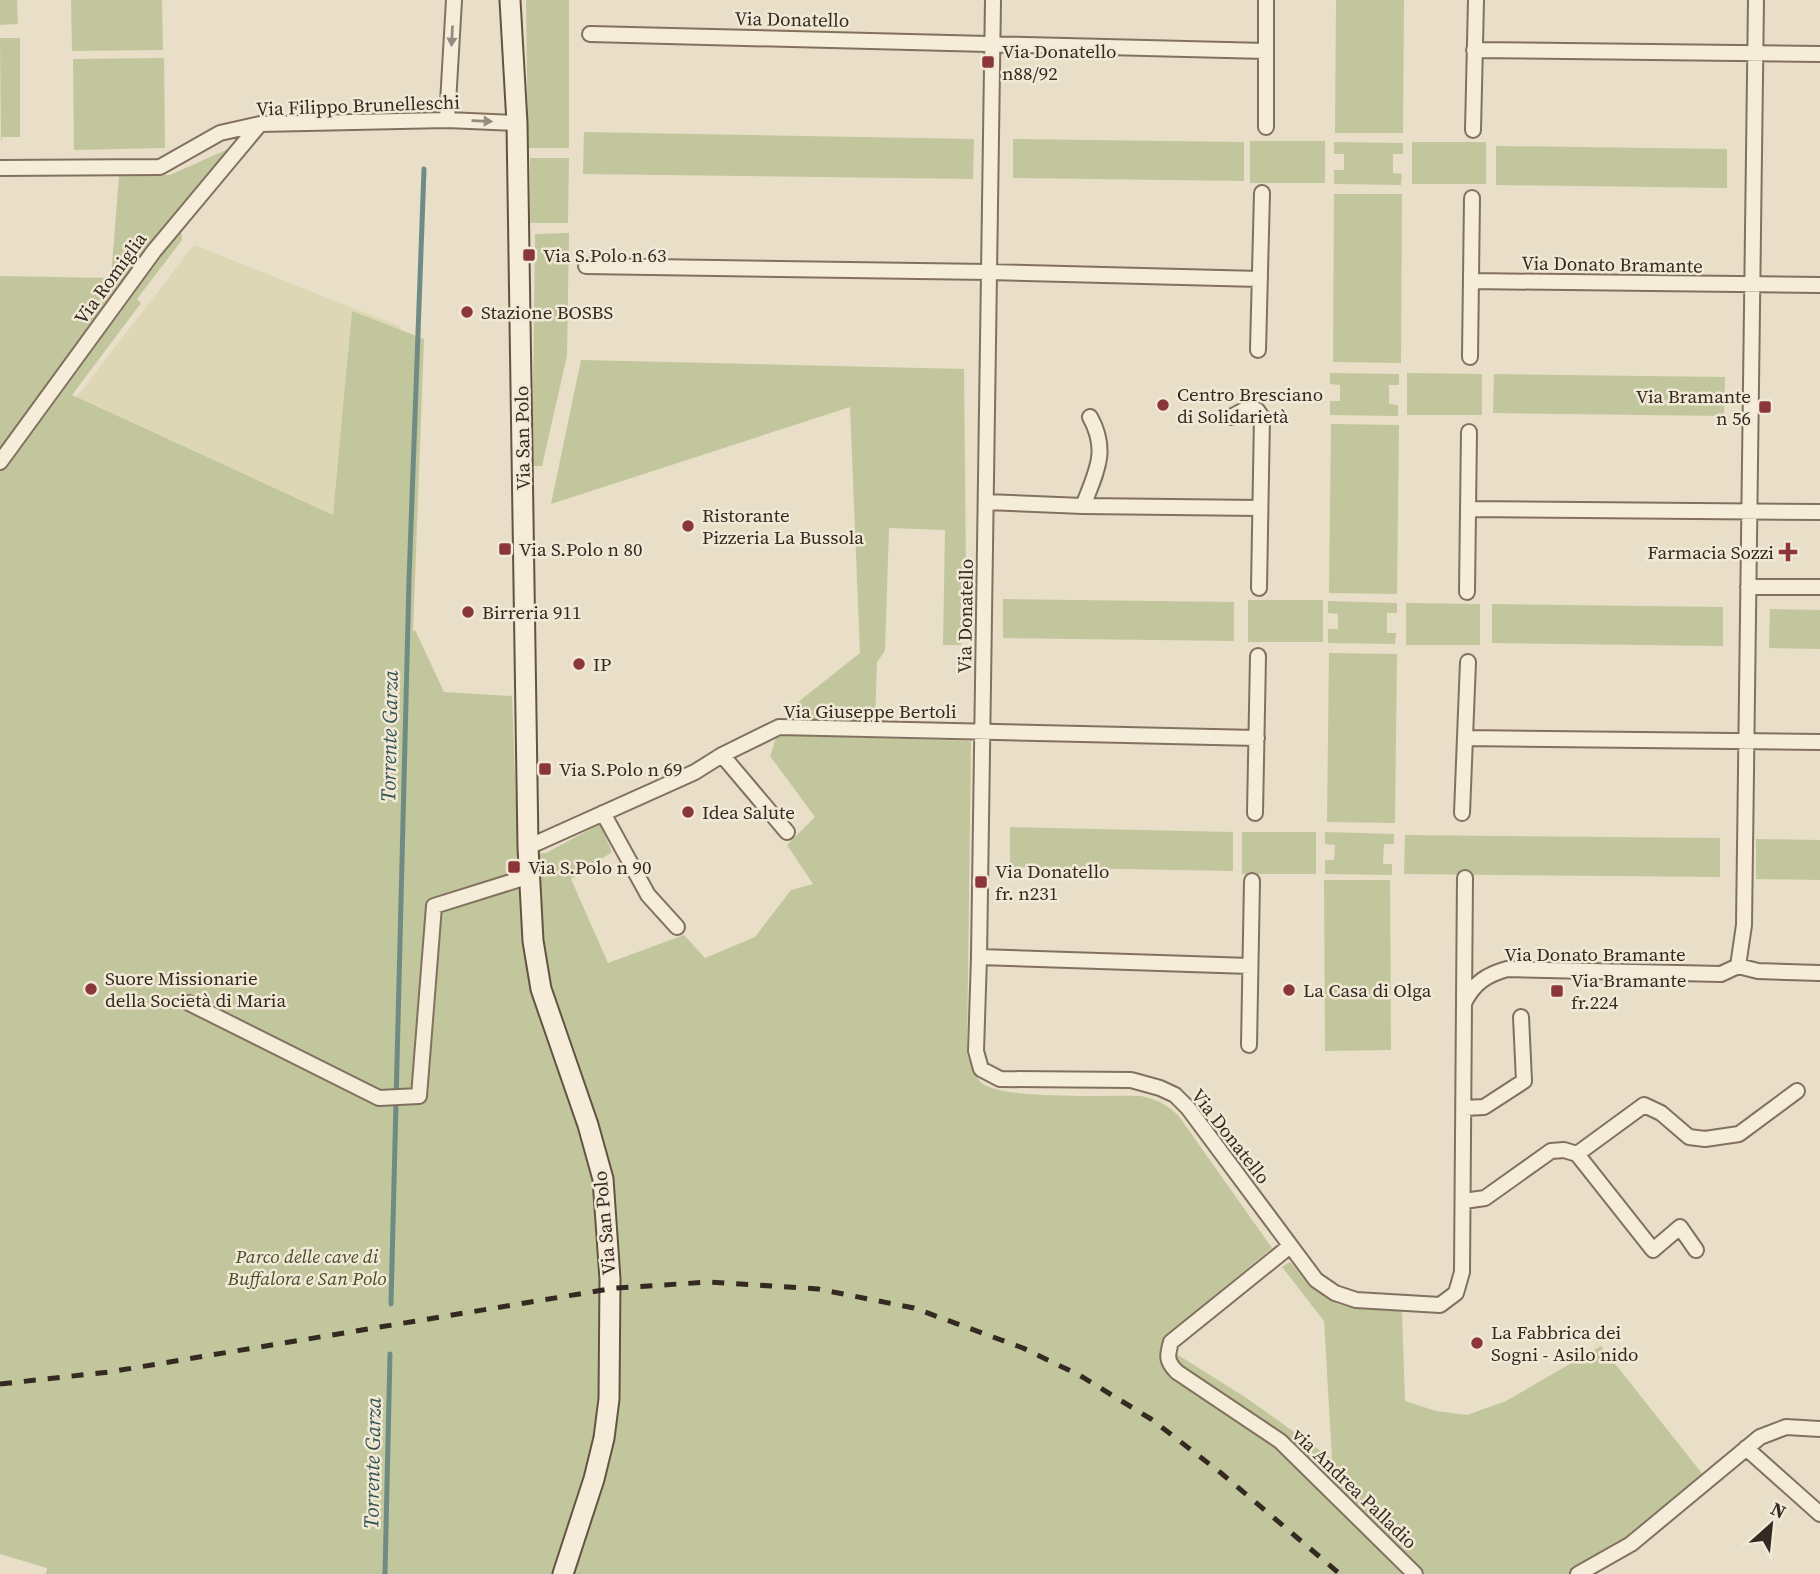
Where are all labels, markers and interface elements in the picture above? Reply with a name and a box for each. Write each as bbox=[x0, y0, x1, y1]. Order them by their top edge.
street label: Via Donatello bbox=[735, 5, 849, 33]
one-way arrow bbox=[447, 25, 458, 47]
place label: Via Donatello n88/92 bbox=[1002, 38, 1117, 86]
marker: Via Donatello n88/92 bbox=[980, 54, 996, 70]
street label: Via Filippo Brunelleschi bbox=[256, 88, 461, 122]
one-way arrow bbox=[472, 116, 494, 127]
street label: Via Romiglia bbox=[68, 226, 152, 329]
place label: Via S.Polo n 63 bbox=[543, 242, 667, 268]
marker: Via S.Polo n 63 bbox=[521, 247, 537, 263]
street label: Via Donato Bramante bbox=[1521, 249, 1703, 279]
place label: Stazione BOSBS bbox=[481, 299, 613, 325]
marker: Stazione BOSBS bbox=[459, 304, 475, 320]
place label: Centro Bresciano di Solidarietà bbox=[1177, 381, 1323, 429]
place label: Via Bramante n 56 bbox=[1636, 383, 1751, 431]
street label: Via San Polo bbox=[508, 386, 536, 490]
marker: Centro Bresciano di Solidarietà bbox=[1155, 397, 1171, 413]
marker: Via Bramante n 56 bbox=[1757, 399, 1773, 415]
place label: Ristorante Pizzeria La Bussola bbox=[702, 502, 864, 550]
marker: Ristorante Pizzeria La Bussola bbox=[680, 518, 696, 534]
place label: Via S.Polo n 80 bbox=[519, 536, 643, 562]
place label: Farmacia Sozzi bbox=[1647, 539, 1774, 565]
marker: Via S.Polo n 80 bbox=[497, 541, 513, 557]
marker: Farmacia Sozzi bbox=[1780, 544, 1796, 560]
street label: Via Donatello bbox=[951, 559, 979, 673]
place label: Birreria 911 bbox=[482, 599, 581, 625]
marker: Birreria 911 bbox=[460, 604, 476, 620]
place label: IP bbox=[593, 651, 611, 677]
marker: IP bbox=[571, 656, 587, 672]
water label: Torrente Garza bbox=[373, 670, 405, 802]
street label: Via Giuseppe Bertoli bbox=[783, 698, 957, 724]
place label: Via S.Polo n 69 bbox=[559, 756, 683, 782]
marker: Via S.Polo n 69 bbox=[537, 761, 553, 777]
place label: Idea Salute bbox=[702, 799, 795, 825]
marker: Idea Salute bbox=[680, 804, 696, 820]
place label: Via S.Polo n 90 bbox=[528, 854, 652, 880]
place label: Via Donatello fr. n231 bbox=[995, 858, 1110, 906]
marker: Via S.Polo n 90 bbox=[506, 859, 522, 875]
marker: Via Donatello fr. n231 bbox=[973, 874, 989, 890]
street label: Via Donato Bramante bbox=[1504, 941, 1686, 967]
place label: Suore Missionarie della Società di Maria bbox=[105, 965, 286, 1013]
place label: Via Bramante fr.224 bbox=[1571, 967, 1686, 1015]
place label: La Casa di Olga bbox=[1303, 977, 1432, 1003]
marker: Suore Missionarie della Società di Maria bbox=[83, 981, 99, 997]
marker: La Casa di Olga bbox=[1281, 982, 1297, 998]
marker: Via Bramante fr.224 bbox=[1549, 983, 1565, 999]
street label: Via Donatello bbox=[1185, 1083, 1277, 1189]
street label: Via San Polo bbox=[587, 1170, 621, 1276]
park label: Parco delle cave di Buffalora e San Polo bbox=[226, 1243, 387, 1291]
place label: La Fabbrica dei Sogni - Asilo nido bbox=[1491, 1319, 1638, 1367]
marker: La Fabbrica dei Sogni - Asilo nido bbox=[1469, 1335, 1485, 1351]
water label: Torrente Garza bbox=[356, 1397, 388, 1529]
street label: via Andrea Palladio bbox=[1287, 1422, 1423, 1554]
north arrow bbox=[1736, 1490, 1806, 1560]
text: N bbox=[1767, 1495, 1791, 1525]

